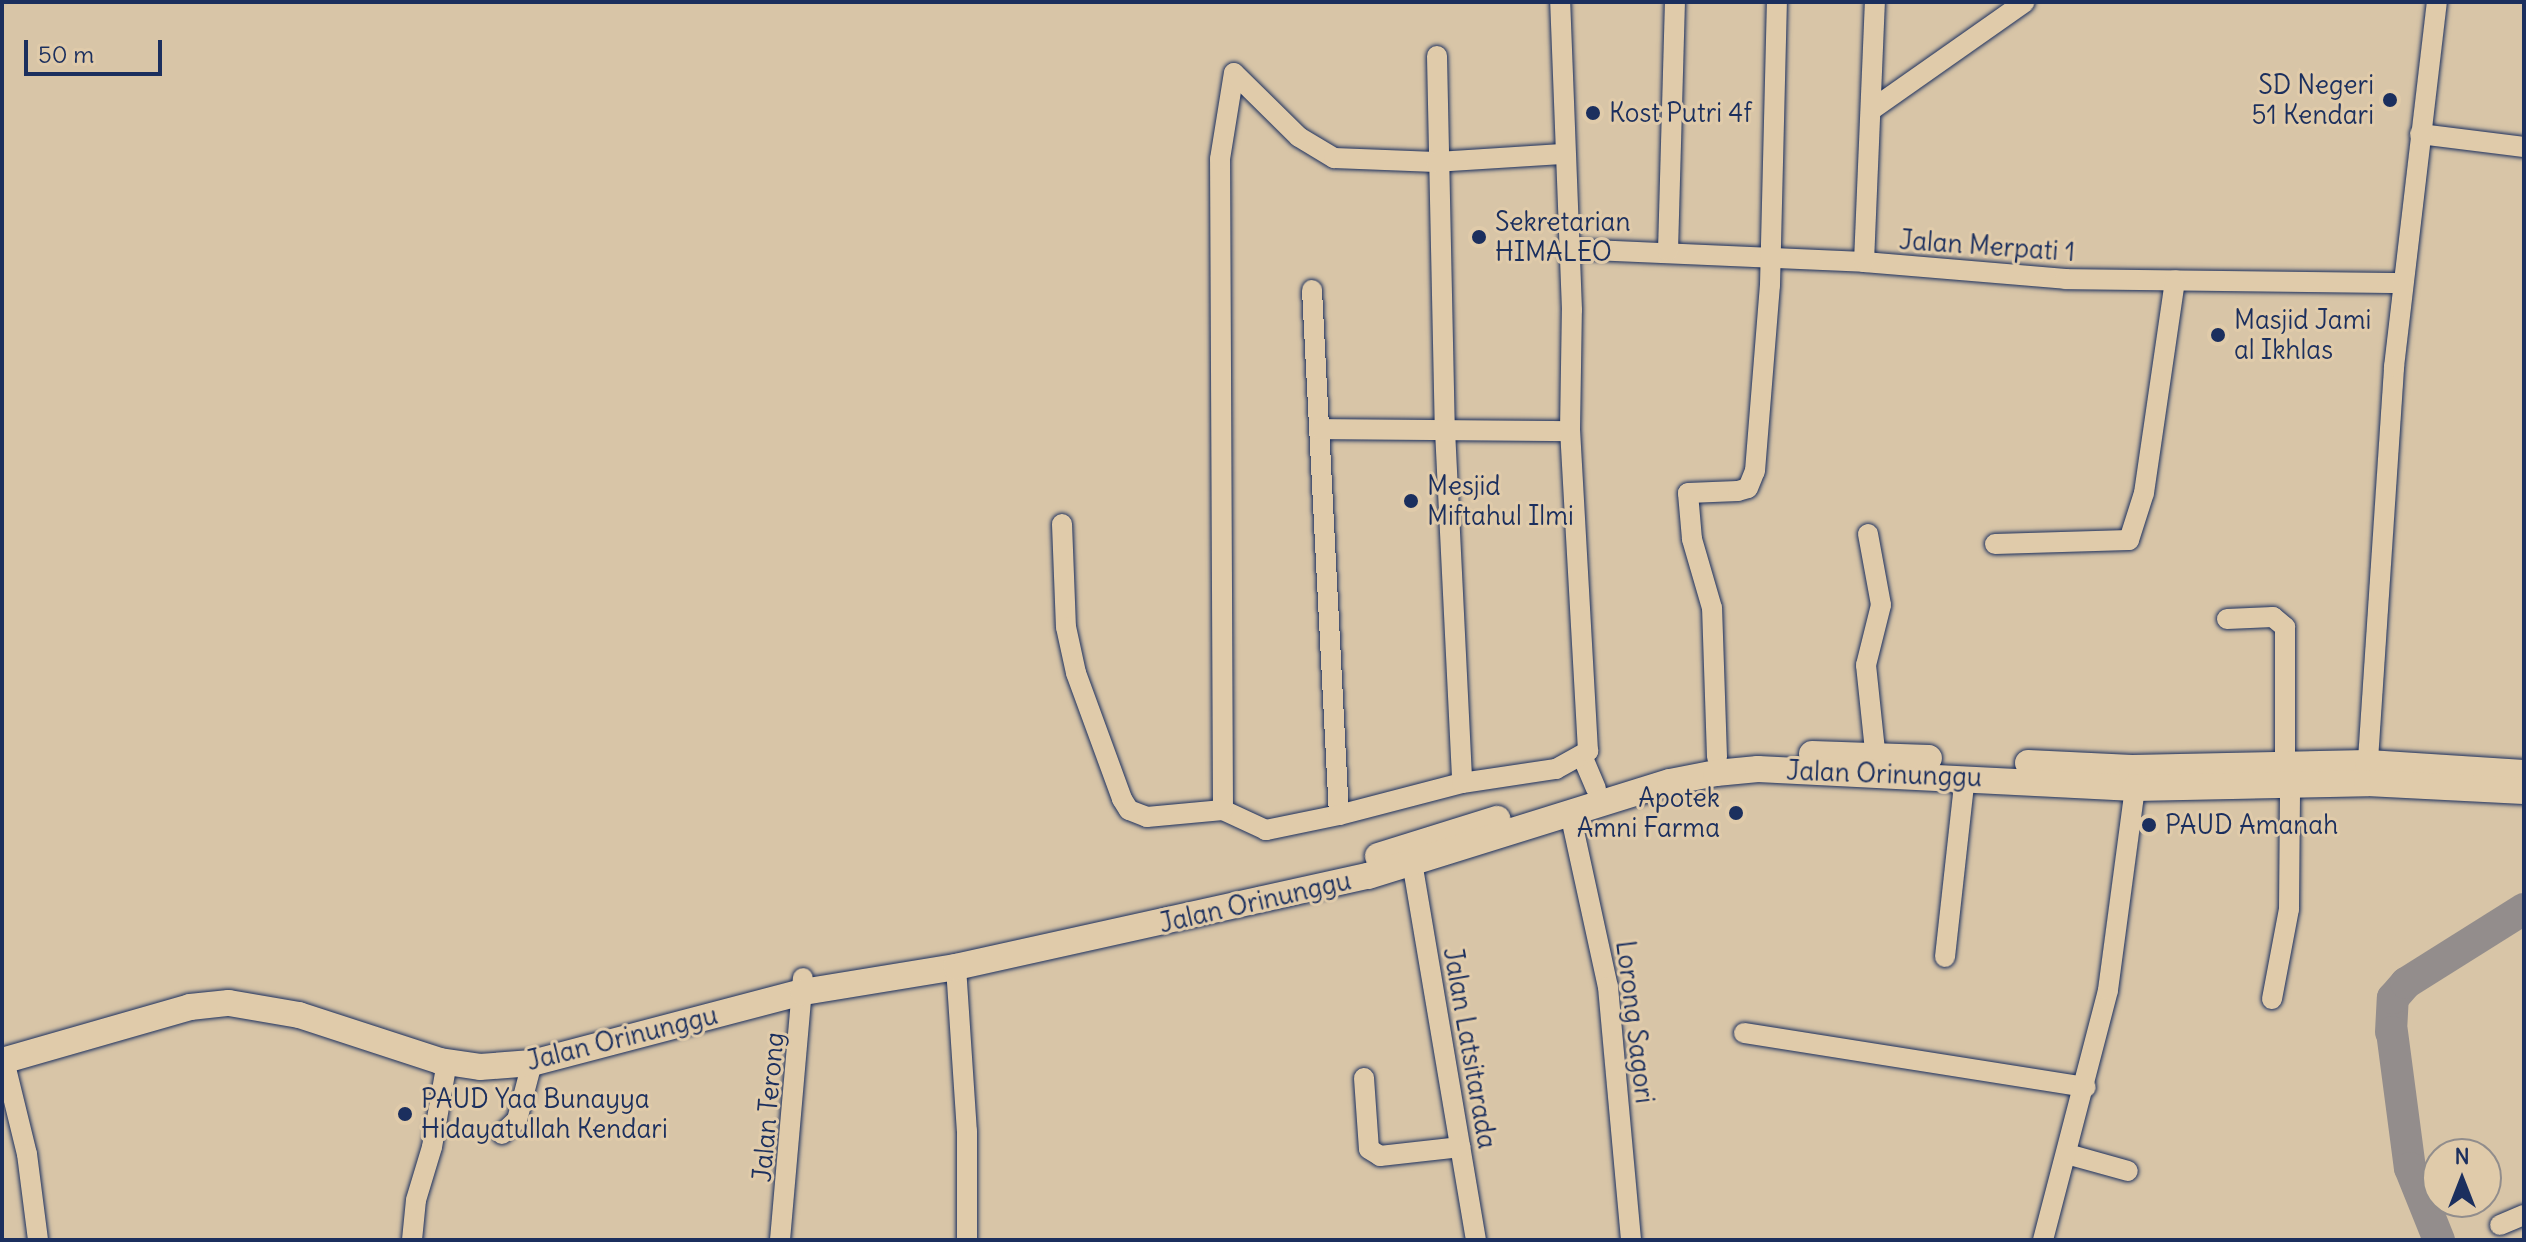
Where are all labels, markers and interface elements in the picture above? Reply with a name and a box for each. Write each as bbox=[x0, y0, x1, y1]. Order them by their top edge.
scale bar bbox=[28, 24, 166, 74]
text: 50 m bbox=[38, 39, 94, 69]
place label: SD Negeri 51 Kendari bbox=[2251, 69, 2374, 130]
marker: SD Negeri 51 Kendari bbox=[2381, 91, 2399, 109]
place label: Kost Putri 4f bbox=[1609, 97, 1752, 129]
marker: Kost Putri 4f bbox=[1584, 104, 1602, 122]
place label: Sekretarian HIMALEO bbox=[1495, 206, 1631, 268]
street label: Jalan Merpati 1 bbox=[1898, 224, 2076, 268]
marker: Sekretarian HIMALEO bbox=[1470, 228, 1488, 246]
place label: Masjid Jami al Ikhlas bbox=[2234, 304, 2371, 366]
marker: Masjid Jami al Ikhlas bbox=[2209, 326, 2227, 344]
place label: Mesjid Miftahul Ilmi bbox=[1427, 470, 1574, 532]
marker: Mesjid Miftahul Ilmi bbox=[1402, 492, 1420, 510]
street label: Jalan Orinunggu bbox=[1786, 755, 1982, 793]
place label: Apotek Amni Farma bbox=[1577, 782, 1720, 844]
marker: Apotek Amni Farma bbox=[1727, 804, 1745, 822]
place label: PAUD Amanah bbox=[2165, 809, 2338, 841]
marker: PAUD Amanah bbox=[2140, 816, 2158, 834]
street label: Jalan Orinunggu bbox=[1156, 865, 1354, 939]
street label: Lorong Sagori bbox=[1610, 939, 1660, 1105]
street label: Jalan Latsitarada bbox=[1437, 945, 1503, 1151]
street label: Jalan Orinunggu bbox=[523, 999, 721, 1077]
street label: Jalan Terong bbox=[746, 1031, 790, 1183]
place label: PAUD Yaa Bunayya Hidayatullah Kendari bbox=[421, 1083, 668, 1144]
marker: PAUD Yaa Bunayya Hidayatullah Kendari bbox=[396, 1105, 414, 1123]
north arrow bbox=[2422, 1138, 2502, 1218]
text: N bbox=[2454, 1142, 2470, 1170]

